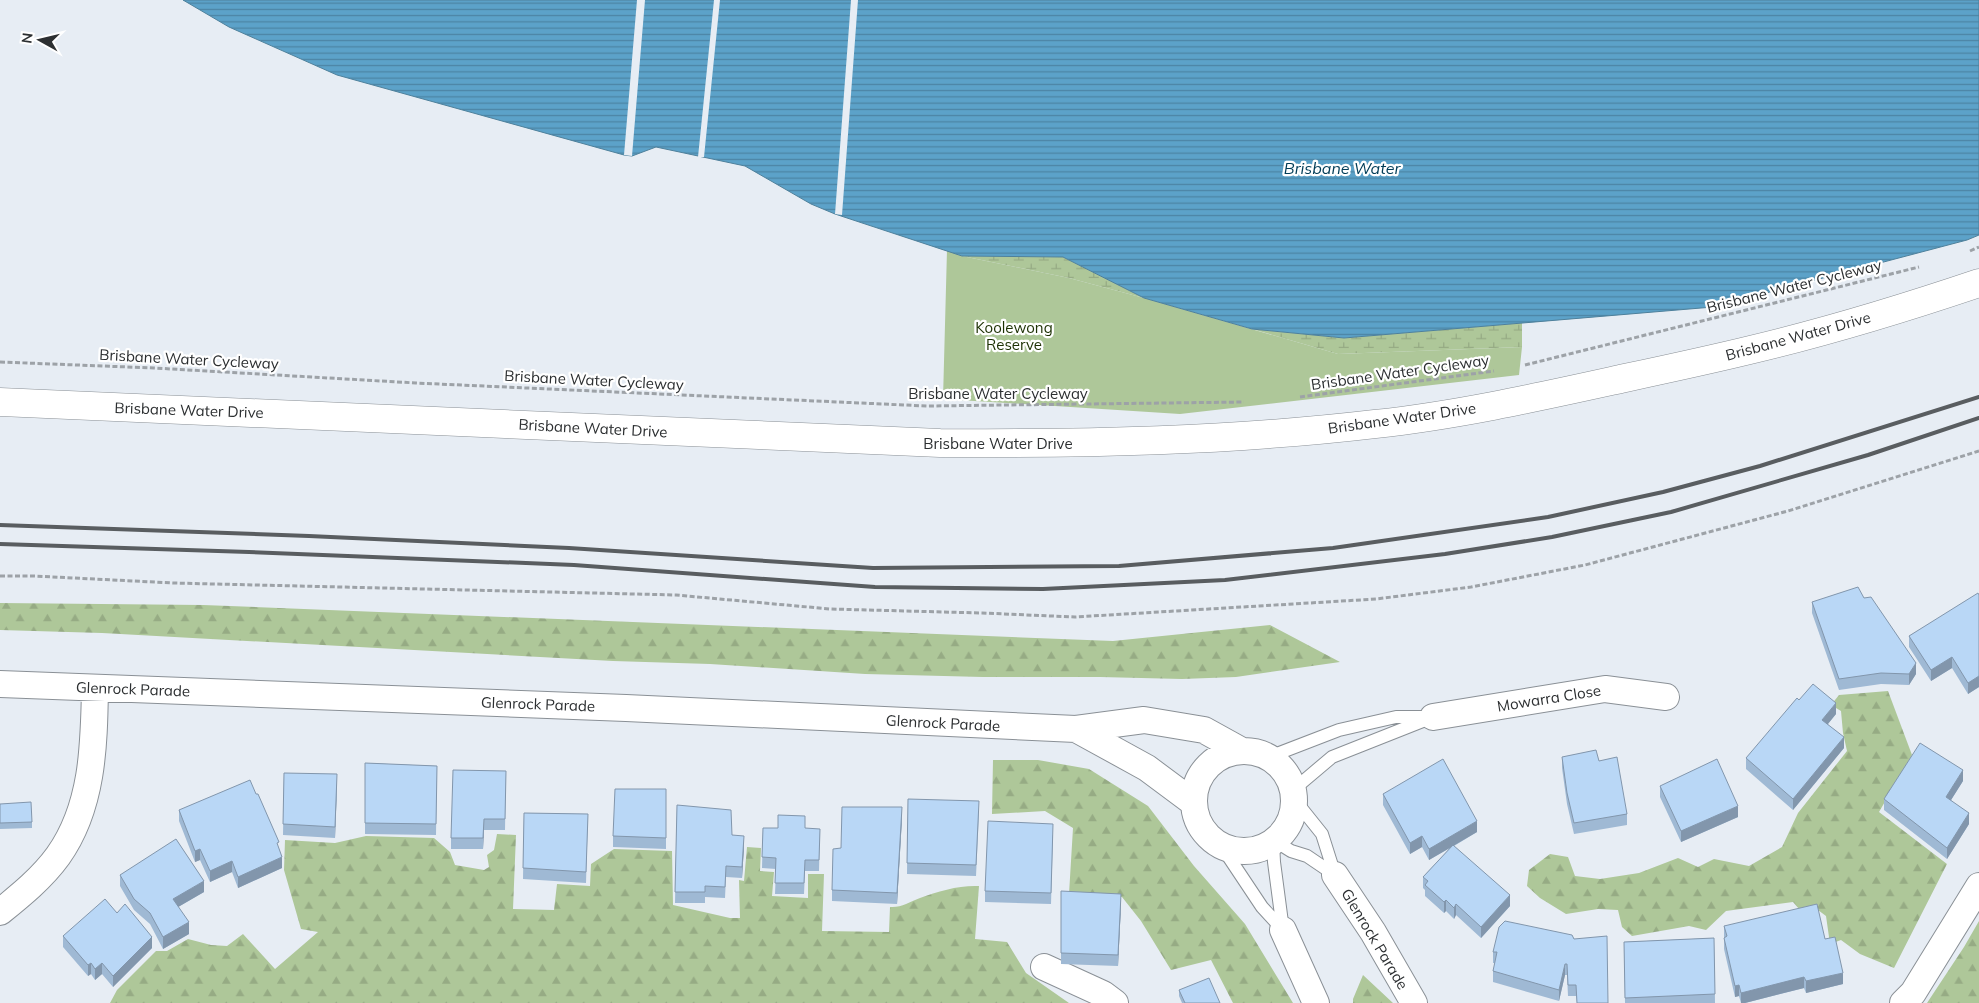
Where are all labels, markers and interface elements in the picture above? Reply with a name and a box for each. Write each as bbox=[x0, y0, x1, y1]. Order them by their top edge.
north arrow bbox=[15, 15, 65, 65]
text: N bbox=[17, 32, 37, 45]
water label: Brisbane Water bbox=[1284, 158, 1401, 178]
street label: Brisbane Water Cycleway bbox=[1705, 255, 1883, 317]
street label: Brisbane Water Drive bbox=[1723, 308, 1873, 364]
park label: Koolewong Reserve bbox=[975, 318, 1053, 354]
street label: Brisbane Water Cycleway bbox=[99, 345, 279, 373]
street label: Brisbane Water Cycleway bbox=[1310, 350, 1490, 394]
street label: Brisbane Water Cycleway bbox=[504, 366, 684, 394]
street label: Brisbane Water Cycleway bbox=[908, 384, 1088, 403]
street label: Brisbane Water Drive bbox=[114, 398, 264, 422]
street label: Brisbane Water Drive bbox=[1327, 398, 1477, 438]
street label: Brisbane Water Drive bbox=[518, 415, 668, 441]
street label: Brisbane Water Drive bbox=[923, 434, 1073, 453]
street label: Glenrock Parade bbox=[76, 678, 190, 700]
street label: Mowarra Close bbox=[1496, 680, 1602, 716]
street label: Glenrock Parade bbox=[481, 693, 595, 715]
street label: Glenrock Parade bbox=[885, 711, 1001, 735]
street label: Glenrock Parade bbox=[1337, 885, 1413, 993]

